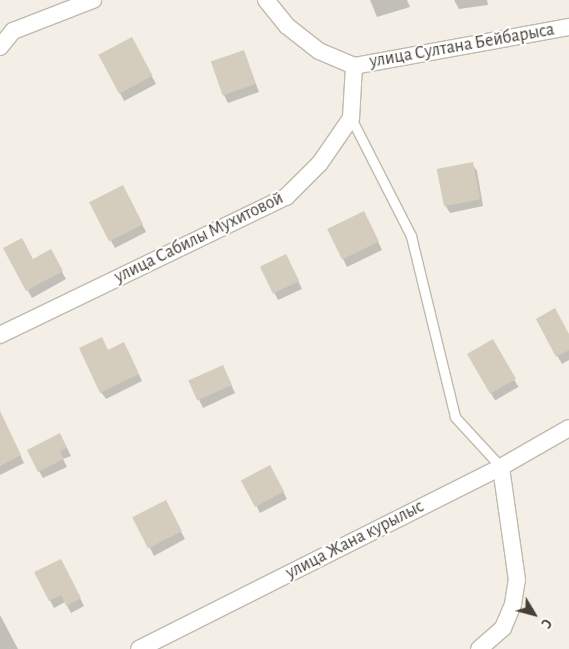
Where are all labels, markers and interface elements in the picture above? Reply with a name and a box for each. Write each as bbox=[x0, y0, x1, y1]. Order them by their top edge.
street label: улица Султана Бейбарыса bbox=[368, 19, 556, 73]
street label: улица Сабилы Мухитовой bbox=[111, 188, 287, 288]
street label: улица Жана курылыс bbox=[282, 496, 428, 584]
north arrow bbox=[509, 589, 559, 639]
text: С bbox=[538, 616, 554, 630]

